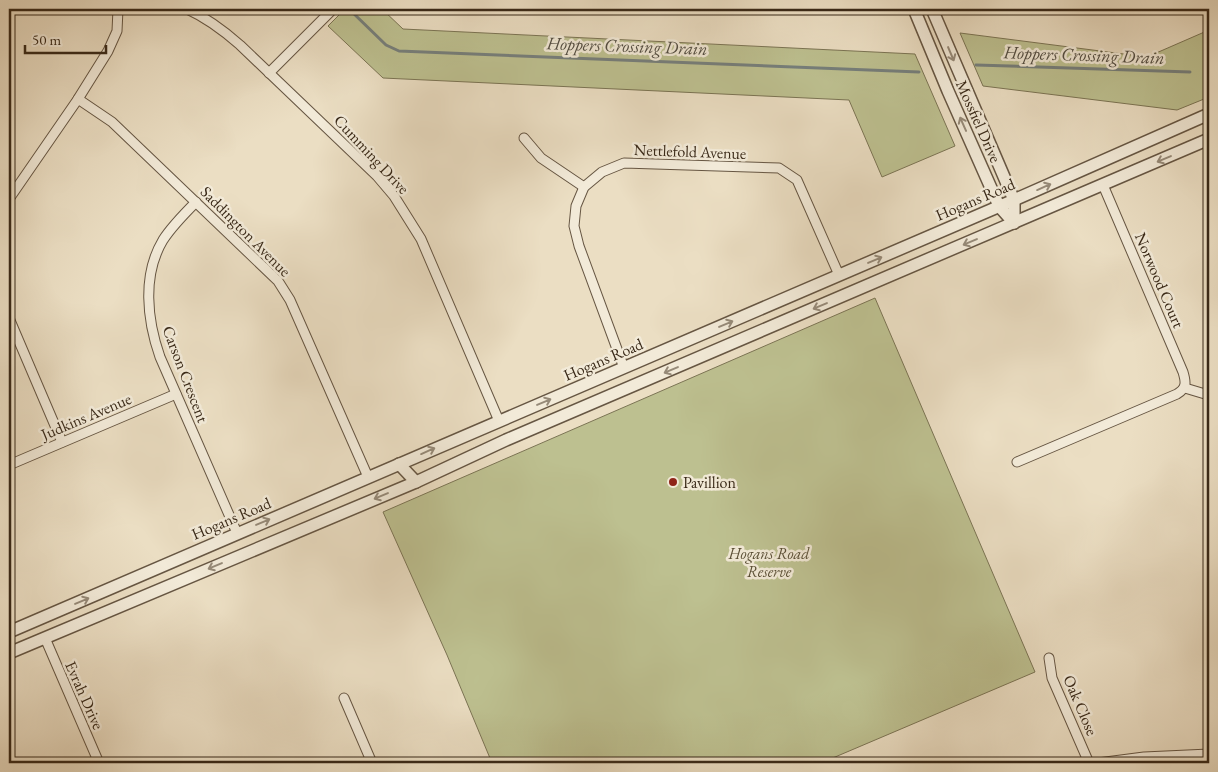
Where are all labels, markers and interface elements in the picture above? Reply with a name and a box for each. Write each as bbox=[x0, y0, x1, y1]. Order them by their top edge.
scale bar bbox=[25, 22, 106, 54]
text: 50 m bbox=[32, 30, 61, 49]
water label: Hoppers Crossing Drain bbox=[545, 31, 708, 61]
water label: Hoppers Crossing Drain bbox=[1002, 40, 1165, 70]
one-way arrow bbox=[946, 46, 956, 61]
street label: Mossfiel Drive bbox=[951, 77, 1006, 166]
street label: Cumming Drive bbox=[329, 110, 414, 199]
one-way arrow bbox=[957, 117, 967, 132]
street label: Nettlefold Avenue bbox=[633, 139, 747, 164]
one-way arrow bbox=[1157, 154, 1172, 164]
street label: Hogans Road bbox=[932, 173, 1019, 226]
one-way arrow bbox=[1036, 181, 1051, 191]
street label: Saddington Avenue bbox=[196, 182, 295, 281]
street label: Norwood Court bbox=[1130, 229, 1189, 331]
one-way arrow bbox=[963, 237, 978, 247]
one-way arrow bbox=[867, 254, 882, 264]
one-way arrow bbox=[813, 301, 828, 311]
one-way arrow bbox=[718, 318, 733, 328]
street label: Carson Crescent bbox=[157, 323, 214, 425]
street label: Hogans Road bbox=[560, 333, 647, 386]
one-way arrow bbox=[664, 365, 679, 375]
street label: Judkins Avenue bbox=[36, 388, 135, 446]
one-way arrow bbox=[536, 396, 551, 406]
one-way arrow bbox=[420, 446, 435, 456]
place label: Pavillion bbox=[683, 472, 737, 493]
marker: Pavillion bbox=[667, 476, 679, 488]
street label: Hogans Road bbox=[188, 492, 275, 545]
one-way arrow bbox=[374, 492, 389, 501]
one-way arrow bbox=[255, 517, 270, 527]
park label: Hogans Road Reserve bbox=[727, 543, 810, 582]
one-way arrow bbox=[208, 562, 223, 571]
one-way arrow bbox=[74, 595, 89, 605]
street label: Evrah Drive bbox=[60, 658, 109, 733]
street label: Oak Close bbox=[1058, 672, 1103, 739]

